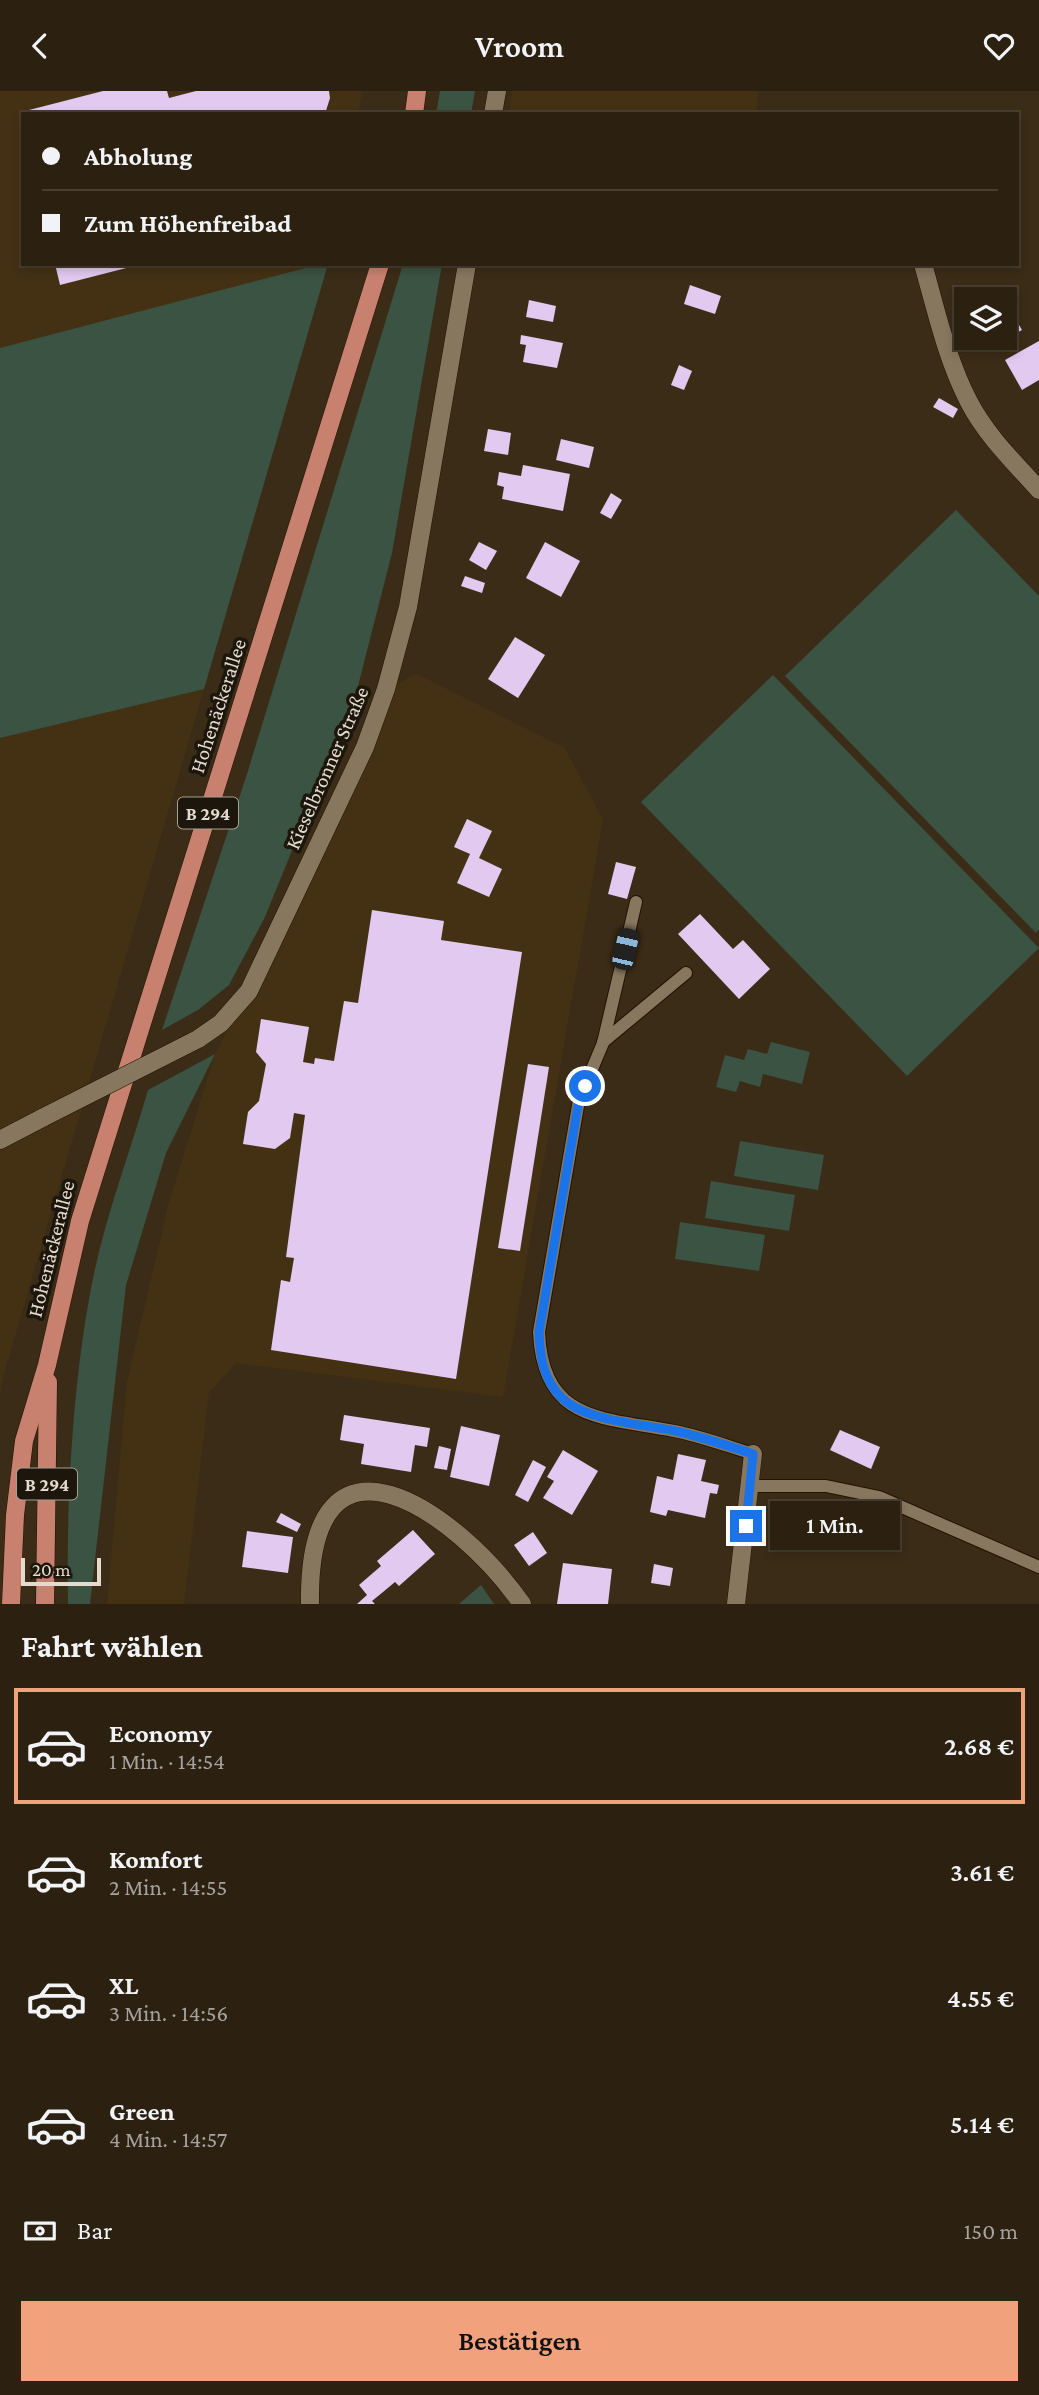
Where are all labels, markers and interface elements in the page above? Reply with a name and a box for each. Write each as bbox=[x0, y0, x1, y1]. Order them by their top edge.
icon: back bbox=[21, 27, 59, 65]
icon: heart bbox=[980, 27, 1018, 65]
text: Vroom bbox=[475, 28, 564, 64]
text: Abholung bbox=[84, 142, 192, 171]
text: Zum Höhenfreibad bbox=[84, 209, 292, 238]
map controls bbox=[954, 287, 1017, 350]
button: layers bbox=[954, 287, 1017, 350]
street label: Hohenäckerallee bbox=[185, 636, 251, 776]
street label: Kieselbronner Straße bbox=[280, 683, 374, 853]
road number: B 294 bbox=[178, 797, 238, 828]
car bbox=[611, 926, 640, 972]
route start bbox=[569, 1070, 601, 1102]
street label: Hohenäckerallee bbox=[22, 1178, 80, 1320]
road number: B 294 bbox=[17, 1469, 77, 1499]
callout: 1 Min. bbox=[770, 1501, 900, 1551]
route end bbox=[730, 1510, 762, 1542]
text: 1 Min. bbox=[806, 1512, 864, 1538]
scale bar bbox=[21, 1555, 102, 1587]
text: 20 m bbox=[32, 1559, 71, 1580]
text: Fahrt wählen bbox=[21, 1628, 203, 1664]
icon: car bbox=[25, 1715, 88, 1778]
text: Economy bbox=[109, 1719, 212, 1748]
text: 2.68 € bbox=[944, 1732, 1014, 1761]
text: 1 Min. · 14:54 bbox=[109, 1748, 225, 1774]
icon: car bbox=[25, 1841, 88, 1904]
text: Komfort bbox=[109, 1845, 202, 1874]
text: 3.61 € bbox=[950, 1858, 1014, 1887]
text: 2 Min. · 14:55 bbox=[109, 1874, 227, 1900]
icon: car bbox=[25, 1967, 88, 2030]
text: XL bbox=[109, 1971, 138, 2000]
text: 4.55 € bbox=[947, 1984, 1014, 2013]
text: 3 Min. · 14:56 bbox=[109, 2000, 228, 2026]
icon: car bbox=[25, 2093, 88, 2156]
text: Green bbox=[109, 2097, 175, 2126]
text: 5.14 € bbox=[950, 2110, 1014, 2139]
text: 4 Min. · 14:57 bbox=[109, 2126, 227, 2152]
icon: cash bbox=[21, 2212, 59, 2250]
text: Bar bbox=[77, 2216, 113, 2245]
text: 150 m bbox=[964, 2218, 1018, 2244]
button: Bestätigen bbox=[21, 2301, 1018, 2381]

